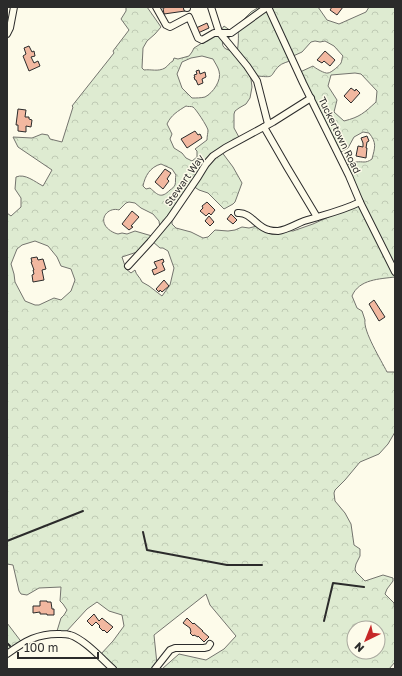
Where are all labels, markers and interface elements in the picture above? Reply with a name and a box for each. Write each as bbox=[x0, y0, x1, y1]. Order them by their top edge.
street label: Tuckertown Road bbox=[316, 95, 364, 175]
street label: Stewart Way bbox=[162, 152, 206, 208]
north arrow bbox=[346, 620, 386, 660]
scale bar bbox=[18, 634, 98, 660]
text: 100 m bbox=[24, 640, 58, 655]
text: N bbox=[351, 640, 366, 655]

